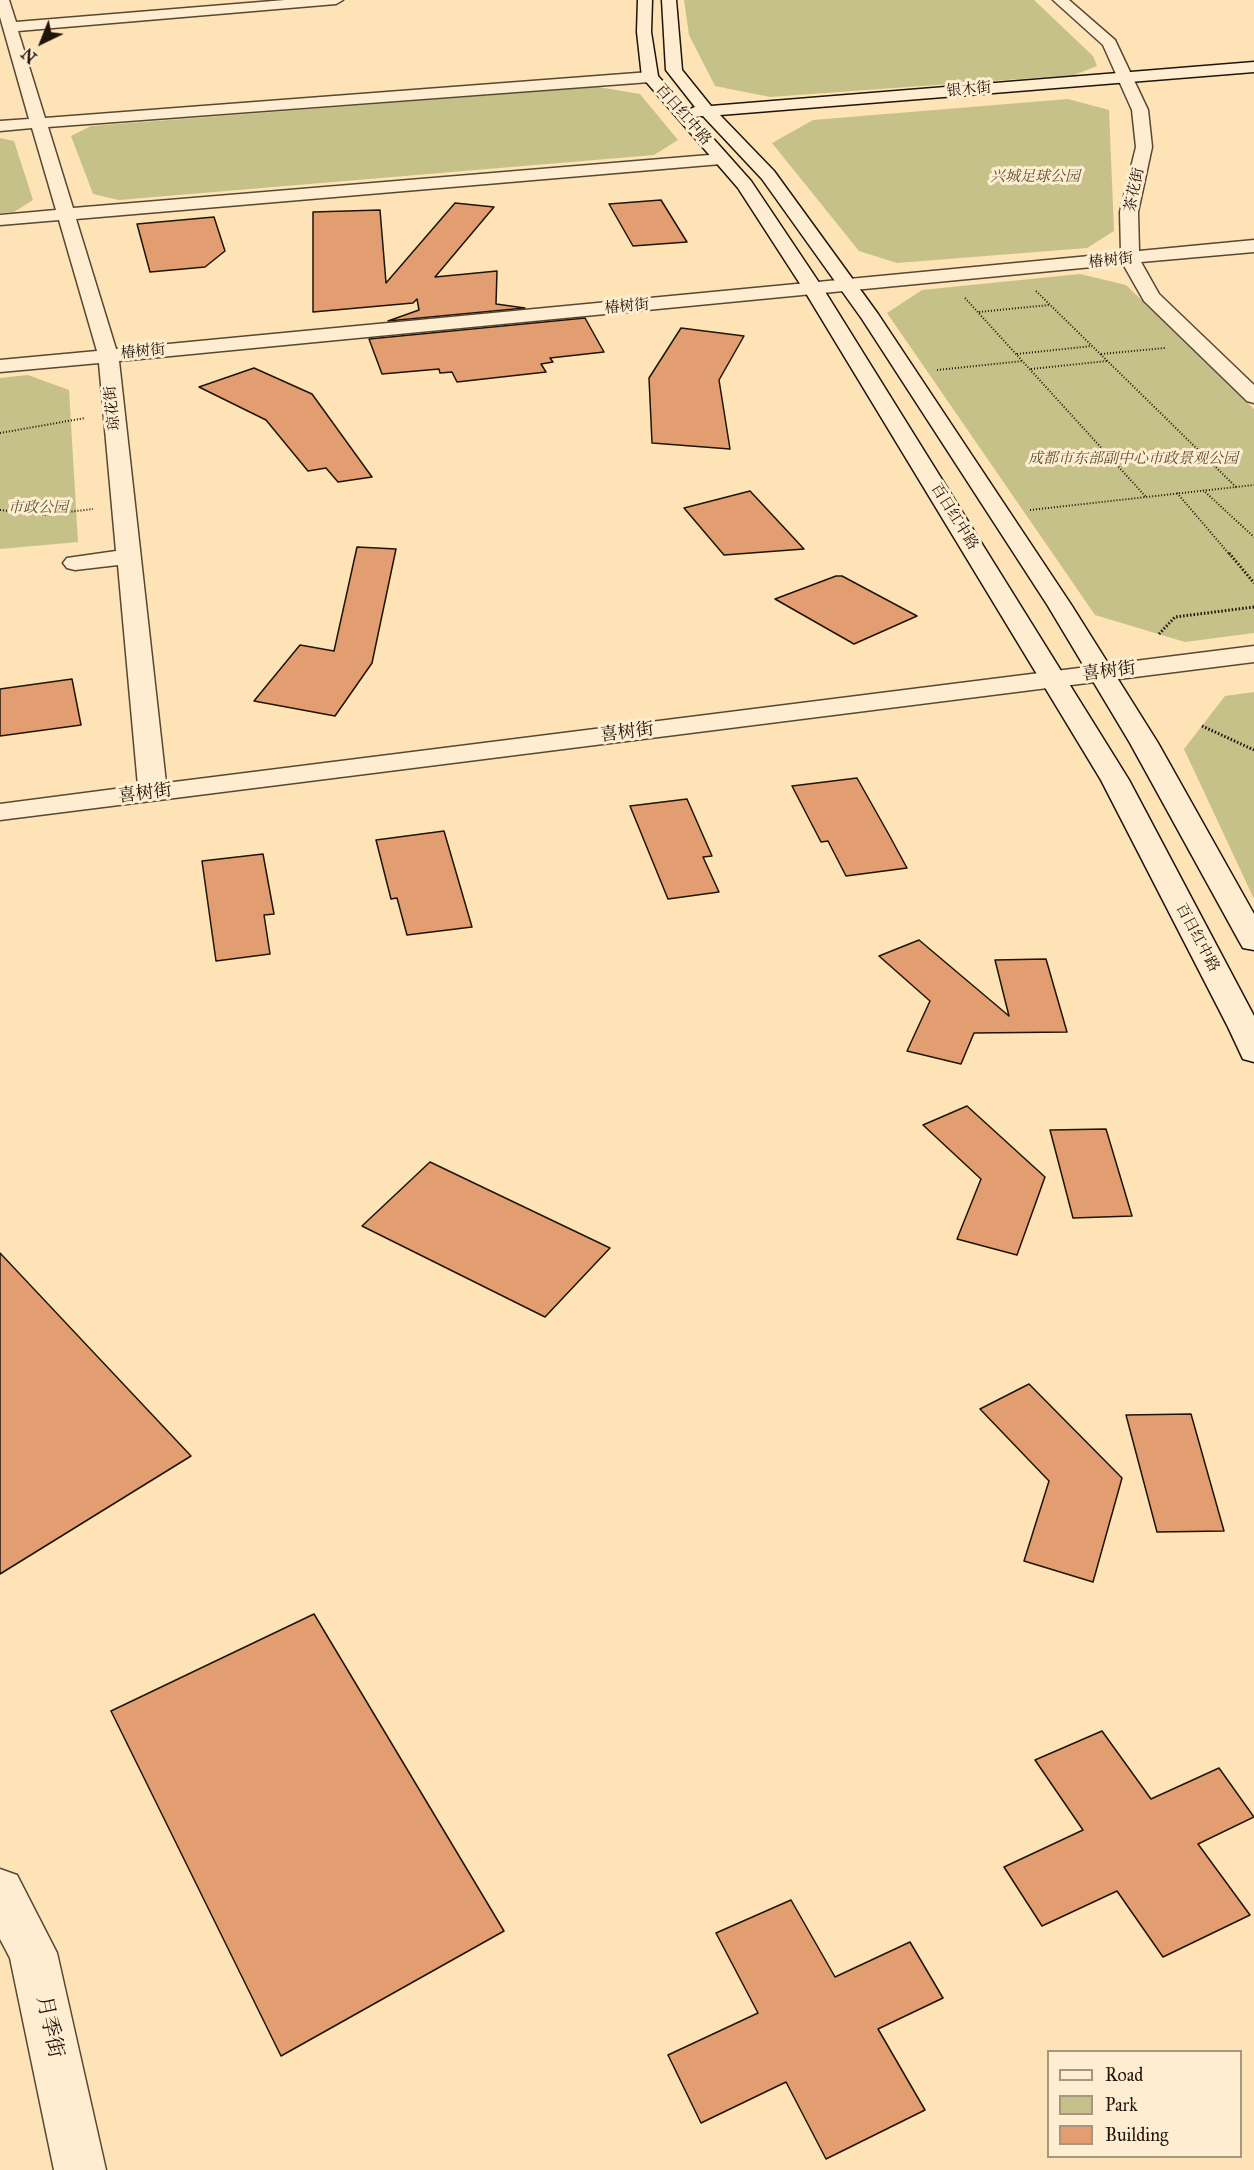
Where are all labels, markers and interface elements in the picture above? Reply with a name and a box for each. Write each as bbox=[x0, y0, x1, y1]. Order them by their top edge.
north arrow bbox=[12, 12, 72, 72]
text: N bbox=[18, 44, 41, 67]
street label: 银木街 bbox=[946, 79, 992, 101]
street label: 百日红中路 bbox=[652, 81, 714, 149]
street label: 茶花街 bbox=[1122, 166, 1148, 214]
park label: 兴城足球公园 bbox=[990, 168, 1080, 186]
street label: 椿树街 bbox=[1088, 250, 1134, 272]
street label: 椿树街 bbox=[604, 296, 650, 318]
street label: 椿树街 bbox=[120, 341, 166, 363]
street label: 琼花街 bbox=[102, 385, 124, 431]
park label: 成都市东部副中心市政景观公园 bbox=[1028, 450, 1238, 468]
street label: 百日红中路 bbox=[926, 480, 982, 554]
park label: 市政公园 bbox=[8, 499, 68, 517]
street label: 喜树街 bbox=[1081, 658, 1137, 686]
street label: 喜树街 bbox=[599, 719, 655, 747]
street label: 喜树街 bbox=[117, 780, 173, 808]
street label: 百日红中路 bbox=[1171, 901, 1223, 975]
street label: 月季街 bbox=[30, 1994, 68, 2060]
legend bbox=[1047, 2050, 1242, 2158]
text: Road bbox=[1105, 2064, 1143, 2086]
text: Park bbox=[1105, 2094, 1138, 2116]
text: Building bbox=[1105, 2124, 1168, 2146]

